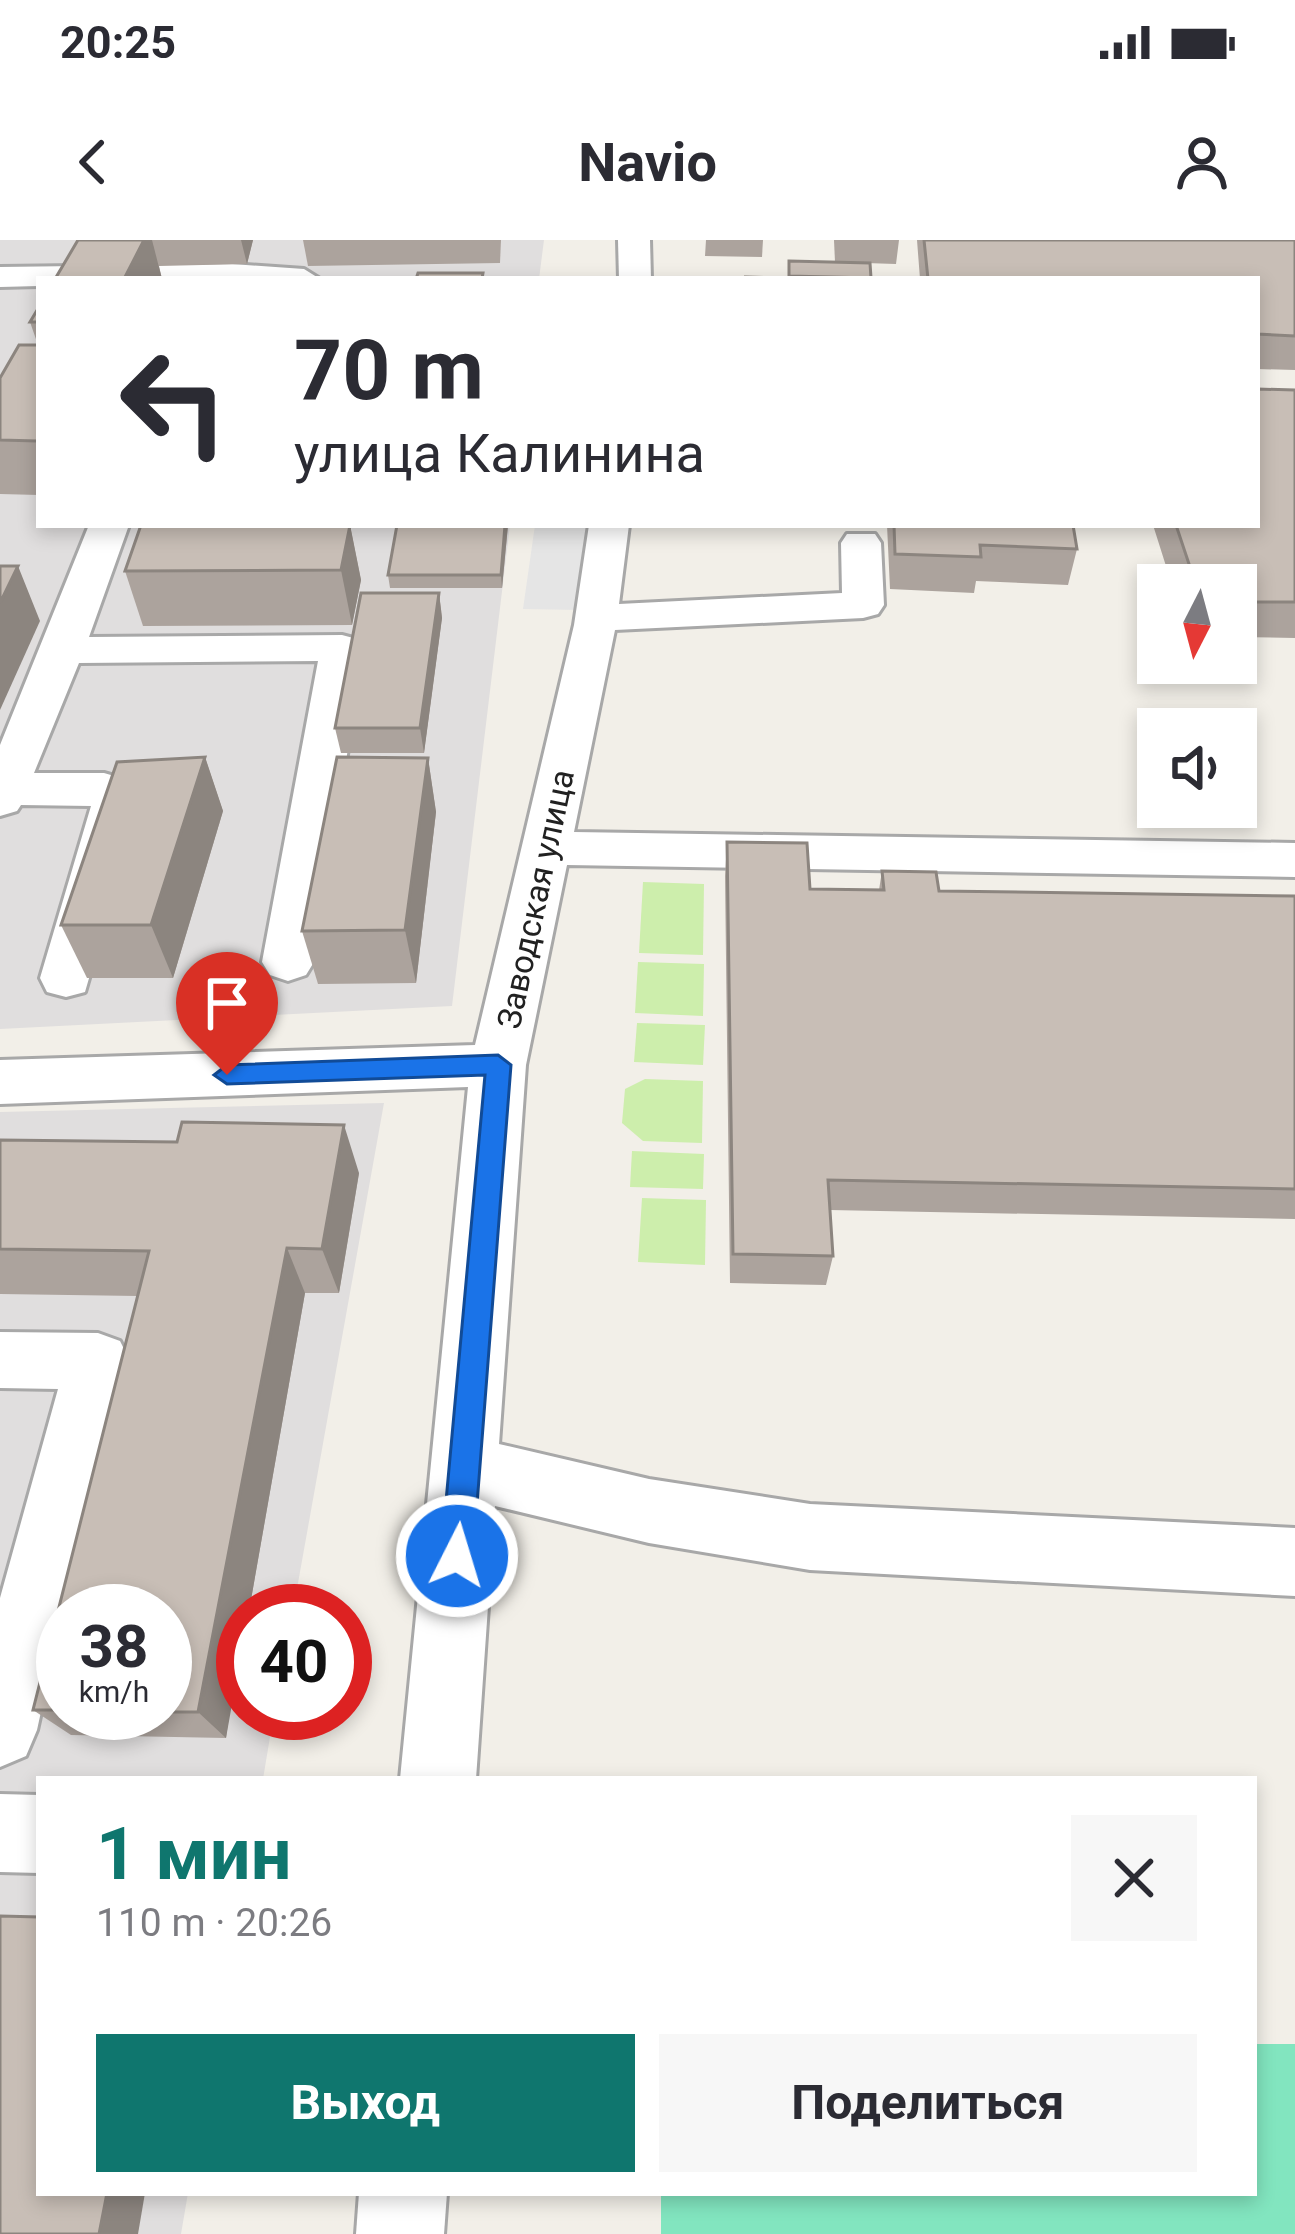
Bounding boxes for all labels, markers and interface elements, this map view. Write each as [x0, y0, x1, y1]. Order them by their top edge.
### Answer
text: 20:25 [60, 16, 176, 69]
icon: back [60, 129, 126, 195]
icon: person [1169, 129, 1235, 195]
text: Navio [578, 131, 717, 194]
text: 70 m [294, 321, 484, 420]
icon: left [96, 324, 252, 480]
text: улица Калинина [294, 422, 705, 485]
north arrow [1137, 564, 1257, 684]
map controls [1137, 564, 1257, 828]
button: sound [1137, 708, 1257, 828]
street label: Заводская улица [489, 766, 582, 1032]
pin [176, 952, 278, 1075]
icon: arrive [194, 970, 260, 1036]
position arrow [394, 1493, 520, 1619]
speed limit sign: 40 [216, 1584, 372, 1740]
text: 38 [80, 1611, 148, 1682]
text: km/h [79, 1674, 149, 1709]
text: 1 мин [96, 1812, 291, 1897]
button: close [1071, 1815, 1197, 1941]
text: 110 m · 20:26 [96, 1900, 332, 1946]
button: Выход [96, 2034, 635, 2172]
button: Поделиться [659, 2034, 1197, 2172]

